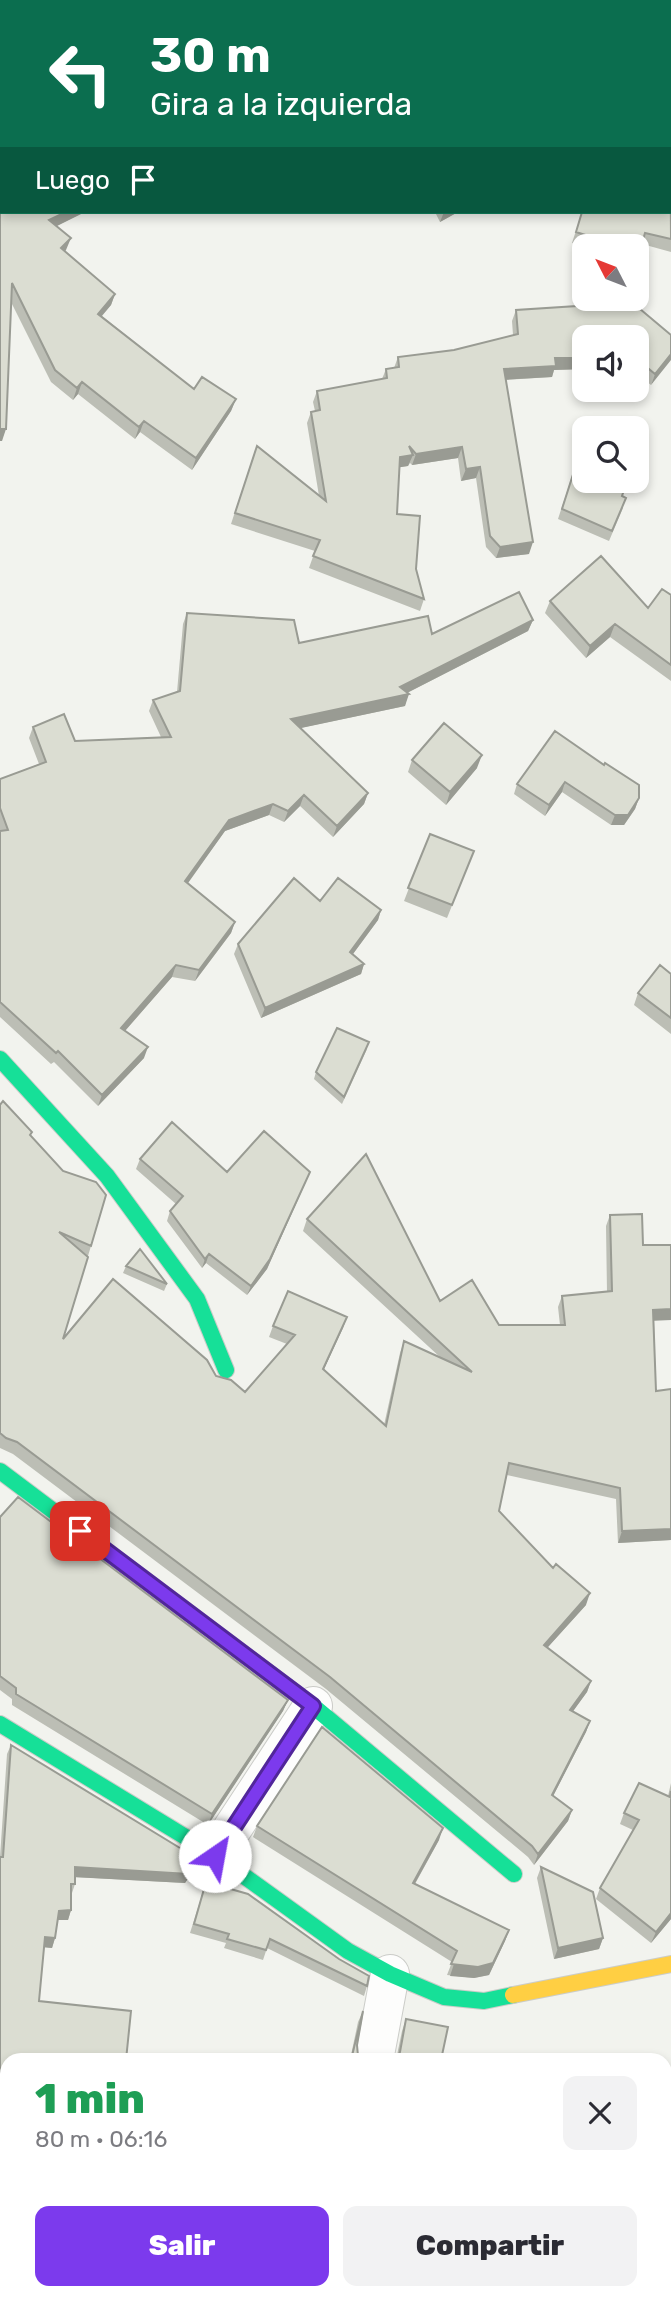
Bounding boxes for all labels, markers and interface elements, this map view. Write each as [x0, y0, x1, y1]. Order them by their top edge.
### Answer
text: 30 m [150, 26, 271, 84]
icon: left [35, 28, 126, 119]
text: Gira a la izquierda [150, 85, 412, 123]
icon: arrive [124, 161, 162, 199]
text: Luego [35, 165, 110, 196]
north arrow [572, 234, 649, 312]
map controls [572, 234, 649, 493]
button: sound [572, 325, 649, 402]
button: search [572, 416, 649, 493]
pin [50, 1501, 110, 1561]
icon: arrive [61, 1512, 99, 1550]
position arrow [178, 1819, 252, 1893]
text: 1 min [35, 2074, 145, 2124]
button: close [563, 2076, 637, 2150]
text: 80 m · 06:16 [35, 2125, 167, 2153]
button: Salir [35, 2206, 329, 2286]
button: Compartir [343, 2206, 637, 2286]

